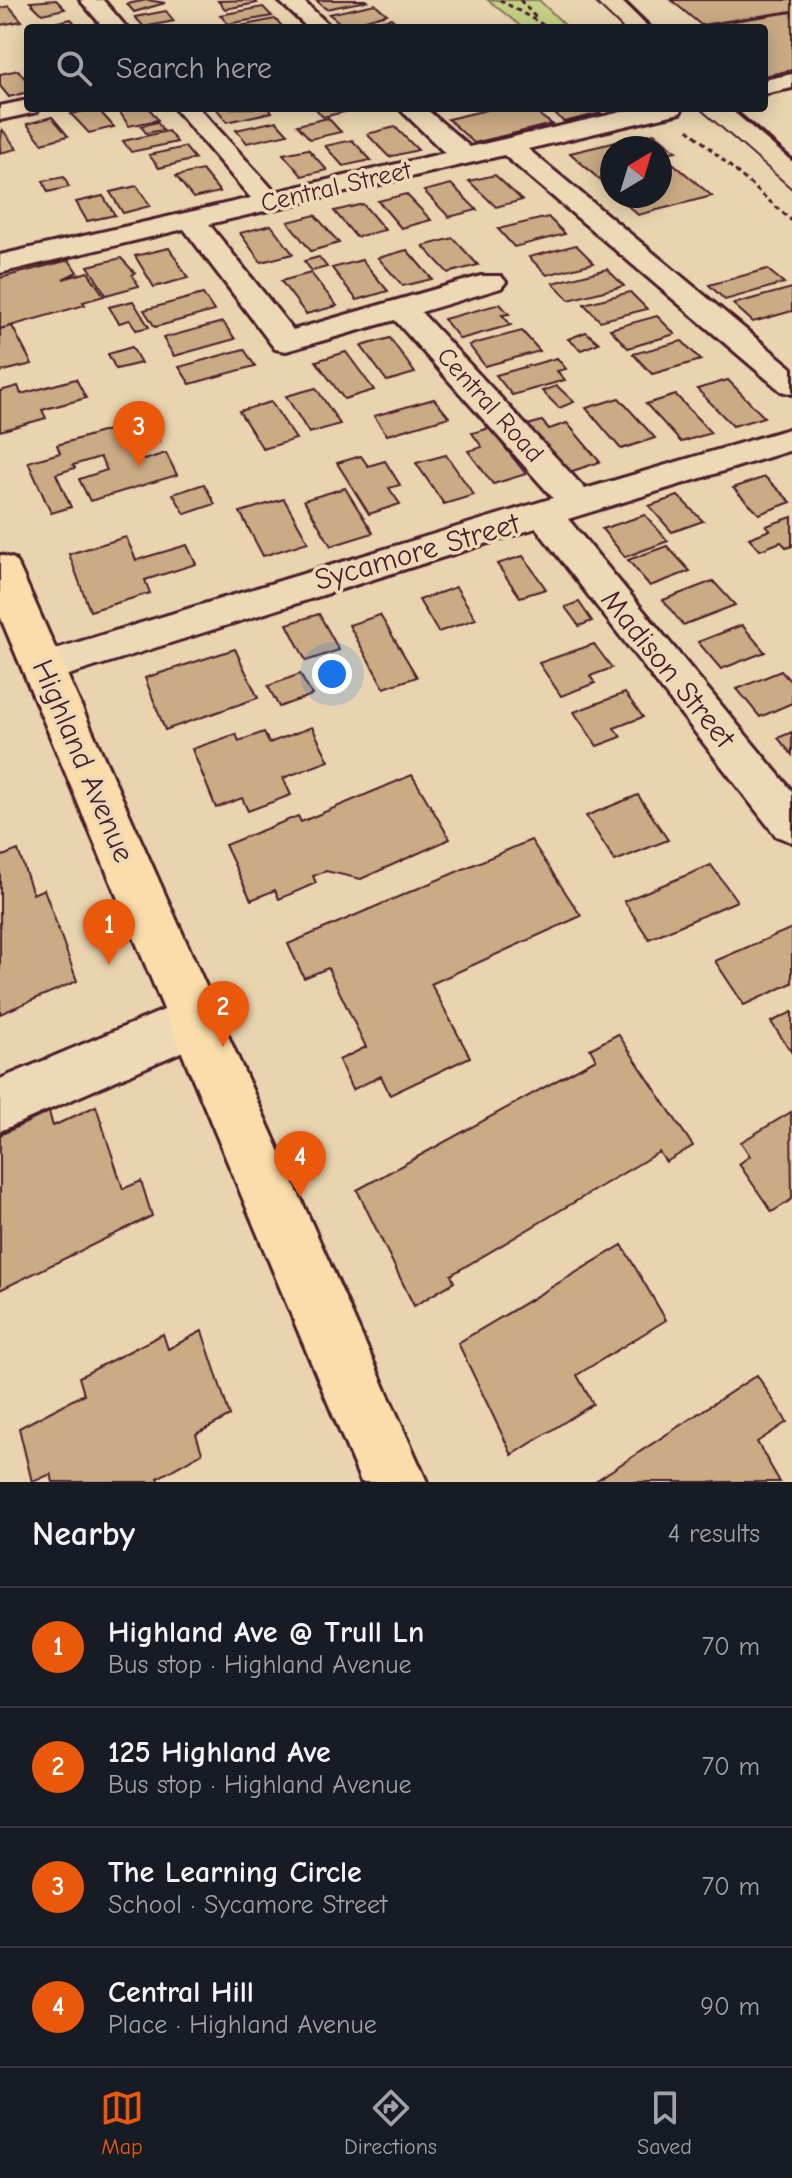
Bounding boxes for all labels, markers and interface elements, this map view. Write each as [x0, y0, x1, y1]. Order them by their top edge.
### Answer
search box [24, 24, 768, 112]
icon: search [52, 46, 96, 90]
text: Search here [116, 51, 272, 86]
north arrow [600, 136, 672, 208]
street label: Central Street [258, 155, 416, 219]
street label: Central Road [430, 341, 550, 469]
pin: 3 [113, 401, 165, 467]
street label: Sycamore Street [310, 506, 525, 598]
street label: Madison Street [594, 583, 743, 756]
your location [312, 654, 352, 694]
street label: Highland Avenue [25, 655, 141, 867]
pin: 1 [83, 899, 135, 965]
pin: 2 [197, 981, 249, 1047]
pin: 4 [274, 1131, 326, 1197]
text: Nearby [32, 1514, 135, 1554]
text: 4 results [668, 1519, 760, 1549]
text: Highland Ave @ Trull Ln [108, 1615, 424, 1650]
text: 1 [53, 1632, 63, 1662]
text: 70 m [702, 1632, 760, 1662]
text: Bus stop · Highland Avenue [108, 1650, 411, 1680]
text: 125 Highland Ave [108, 1735, 331, 1770]
text: 2 [52, 1752, 64, 1782]
text: 70 m [702, 1752, 760, 1782]
text: Bus stop · Highland Avenue [108, 1770, 411, 1800]
text: The Learning Circle [108, 1855, 362, 1890]
text: 3 [52, 1872, 64, 1902]
text: 70 m [702, 1872, 760, 1902]
text: School · Sycamore Street [108, 1890, 387, 1920]
text: Central Hill [108, 1975, 254, 2010]
text: 4 [52, 1992, 64, 2022]
text: 90 m [700, 1992, 760, 2022]
text: Place · Highland Avenue [108, 2010, 377, 2040]
tab: Map [100, 2086, 144, 2160]
tab: Directions [344, 2086, 437, 2160]
tab: Saved [637, 2086, 692, 2160]

